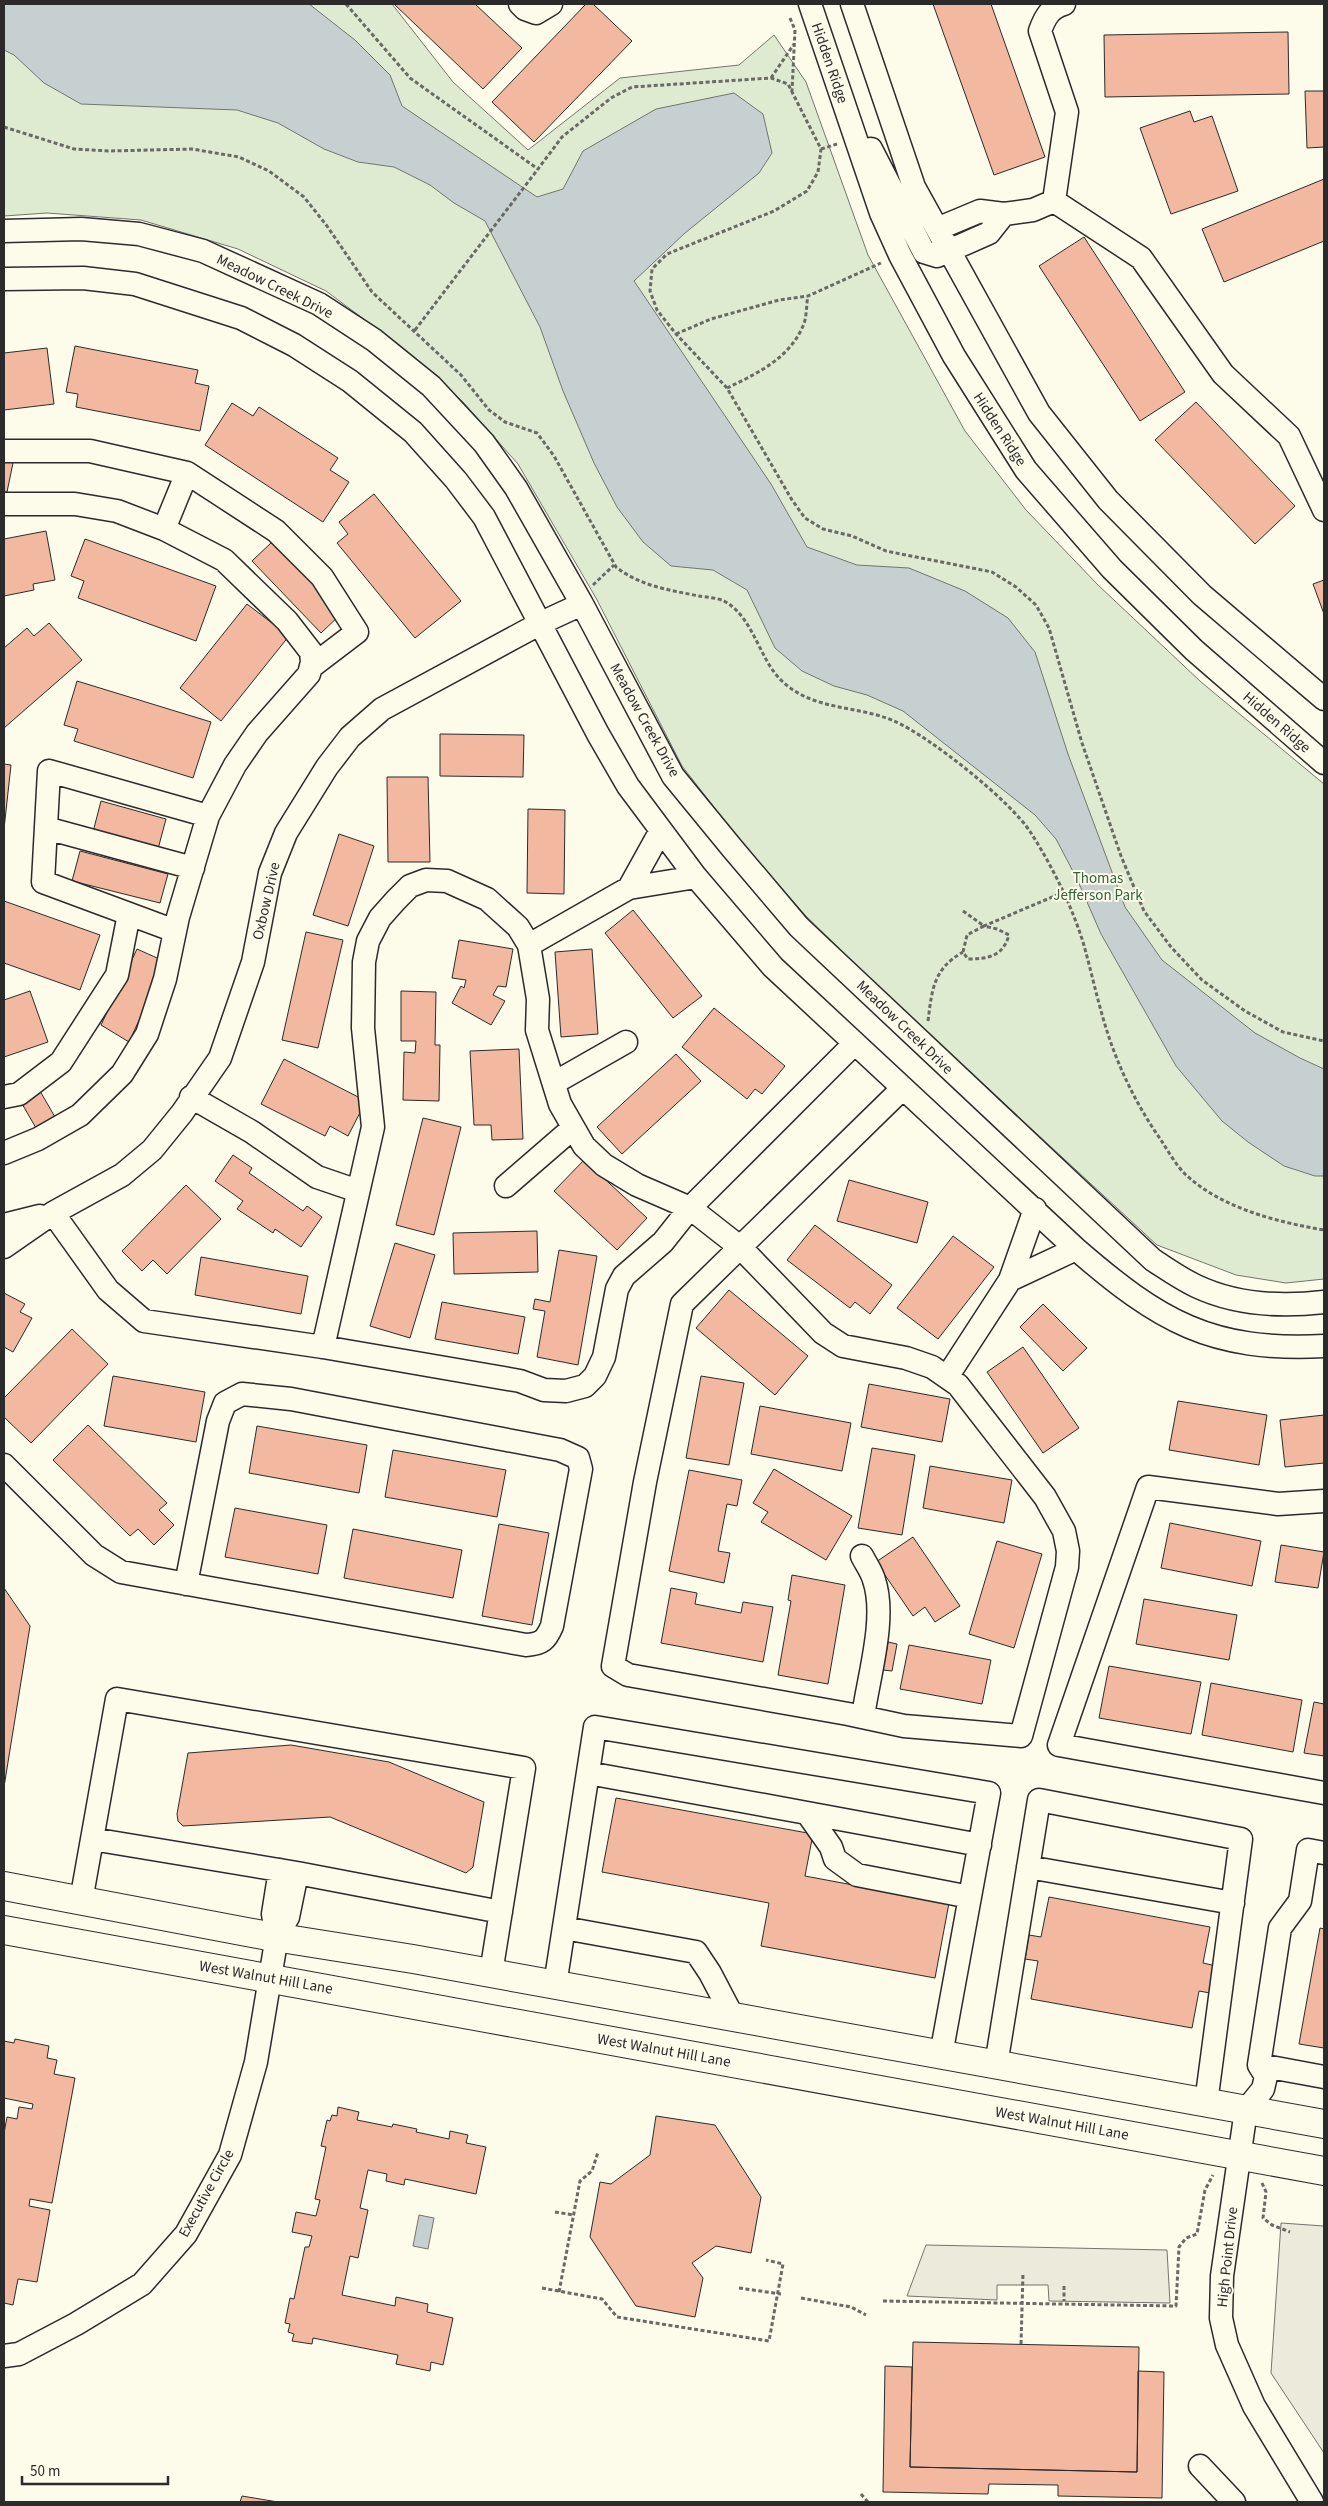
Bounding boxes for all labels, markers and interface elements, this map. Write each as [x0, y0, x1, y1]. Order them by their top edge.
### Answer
street label: Hidden Ridge [806, 20, 853, 106]
street label: Meadow Creek Drive [213, 249, 337, 324]
street label: Hidden Ridge [968, 388, 1031, 470]
street label: Meadow Creek Drive [605, 659, 685, 781]
street label: Hidden Ridge [1238, 687, 1315, 758]
street label: Oxbow Drive [247, 860, 286, 942]
park label: Thomas Jefferson Park [1053, 868, 1143, 906]
street label: Meadow Creek Drive [852, 976, 958, 1079]
street label: West Walnut Hill Lane [197, 1955, 334, 2000]
street label: West Walnut Hill Lane [595, 2028, 732, 2073]
street label: West Walnut Hill Lane [993, 2101, 1130, 2146]
street label: Executive Circle [174, 2145, 239, 2241]
street label: High Point Drive [1212, 2206, 1243, 2308]
scale bar [22, 2454, 169, 2486]
text: 50 m [30, 2461, 60, 2482]

